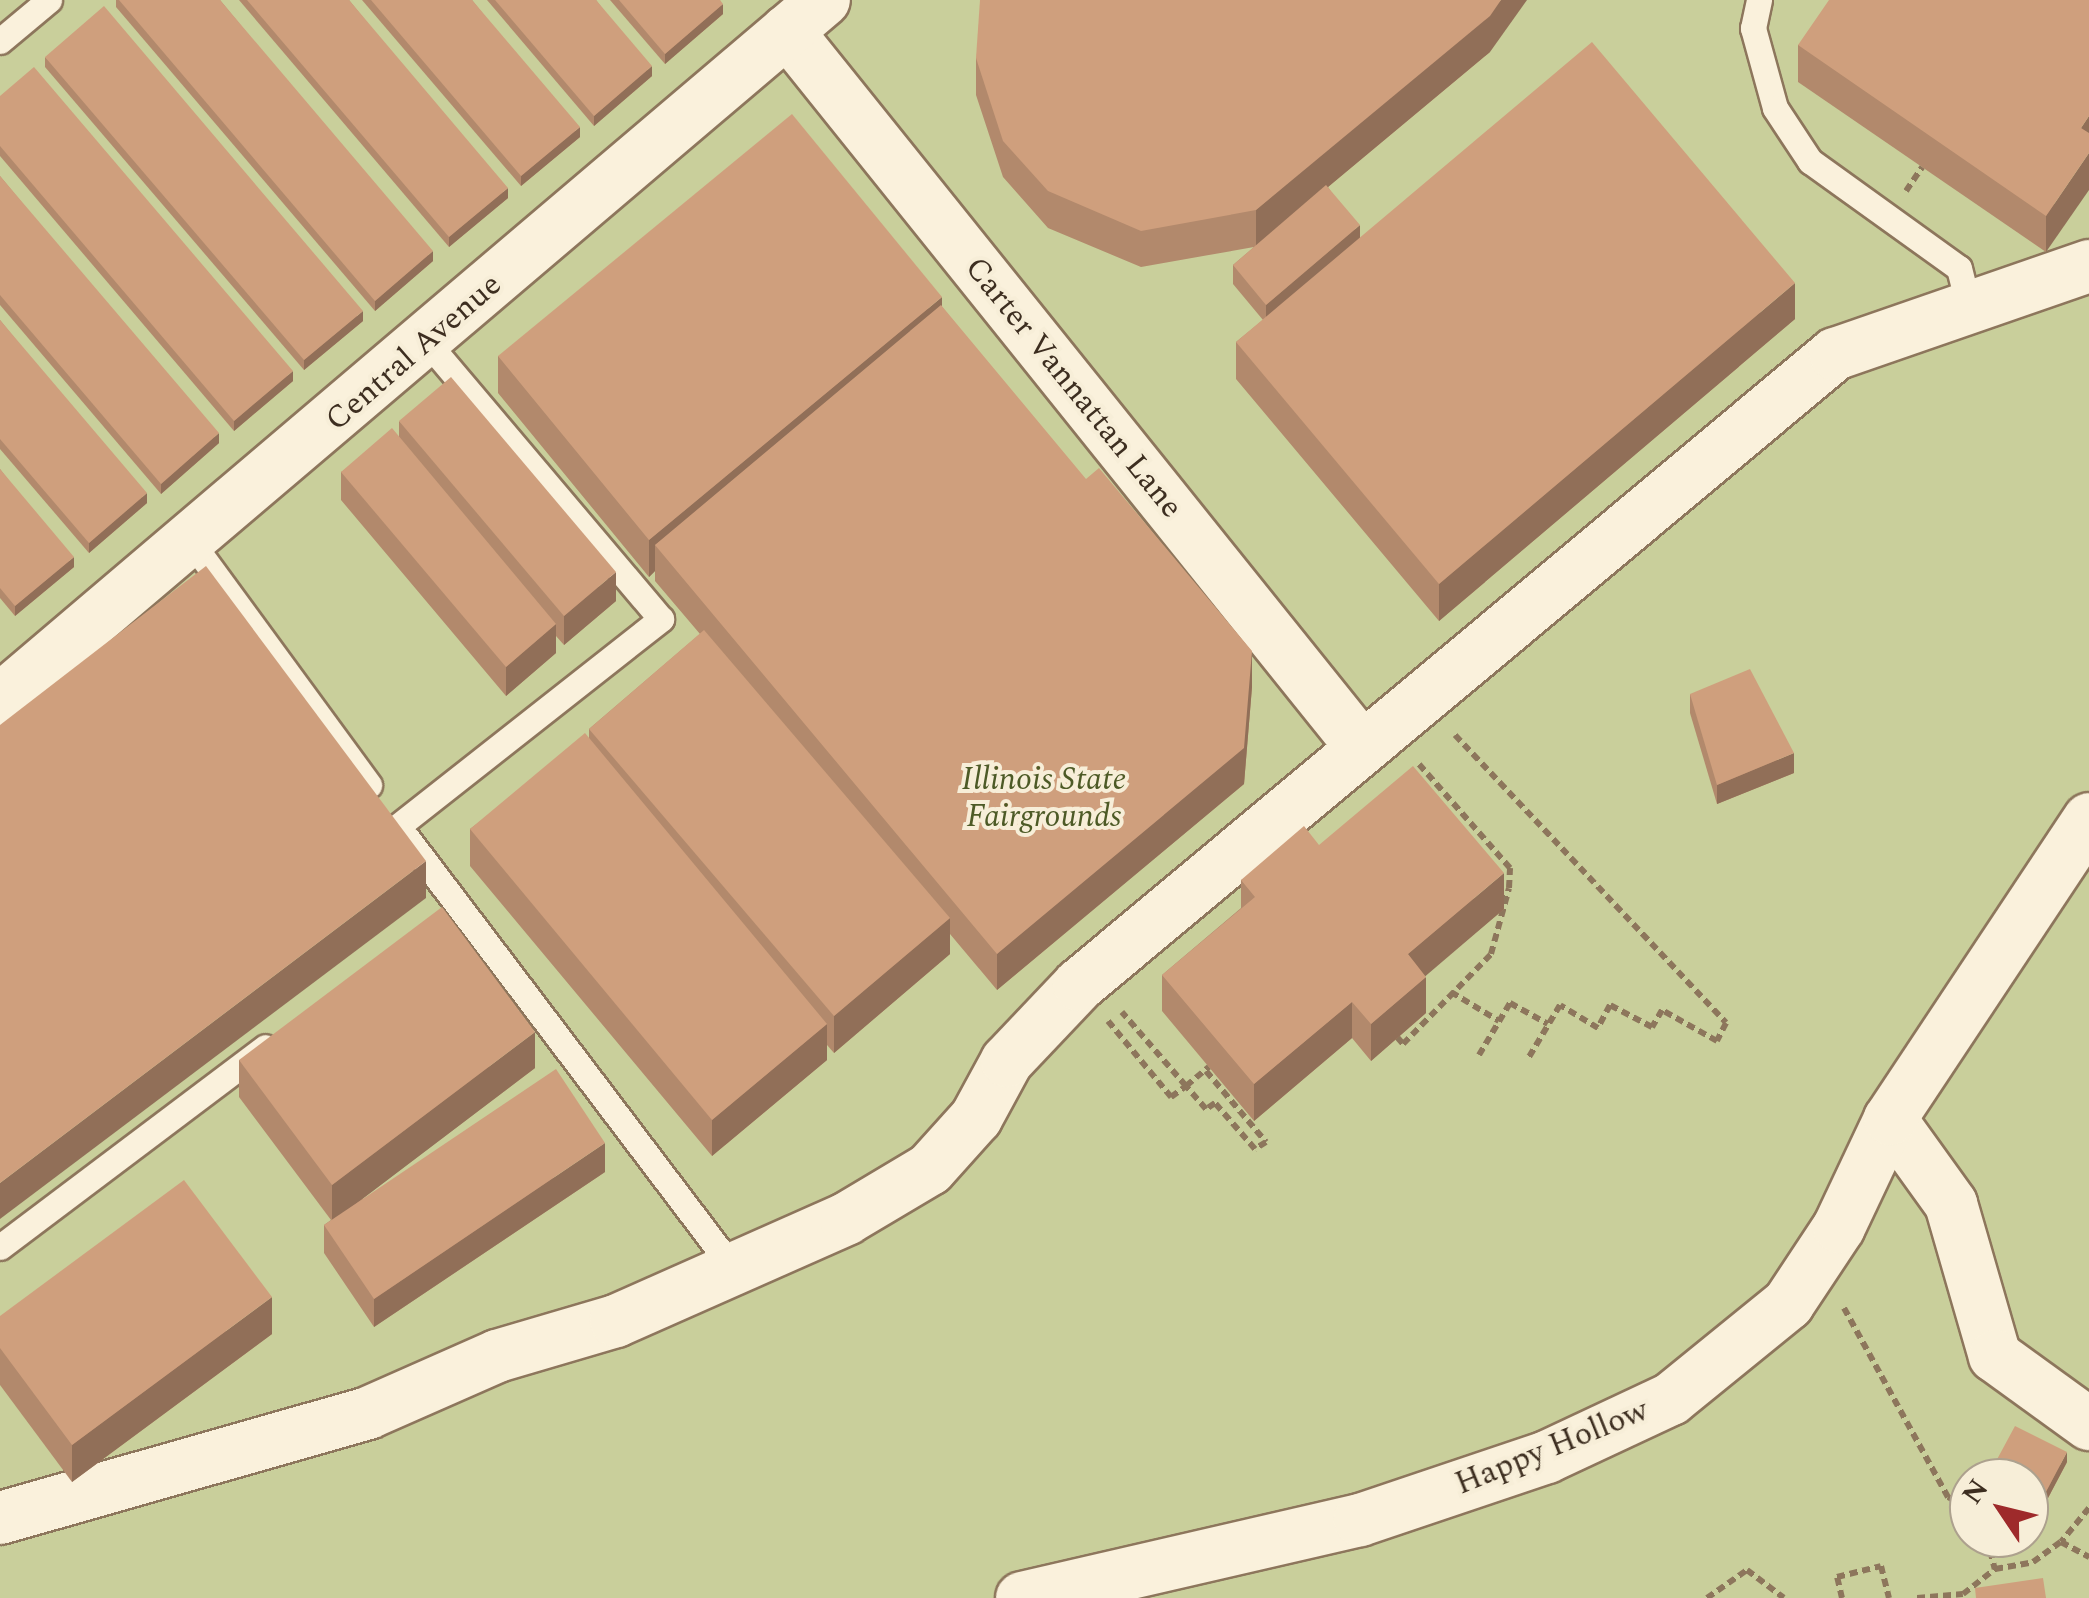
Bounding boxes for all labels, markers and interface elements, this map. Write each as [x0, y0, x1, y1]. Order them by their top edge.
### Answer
street label: Carter Vannattan Lane [956, 250, 1190, 526]
street label: Central Avenue [318, 266, 510, 440]
park label: Illinois State Fairgrounds [962, 762, 1126, 837]
street label: Happy Hollow [1450, 1392, 1654, 1504]
north arrow [1949, 1458, 2049, 1558]
text: N [1951, 1470, 2000, 1513]

